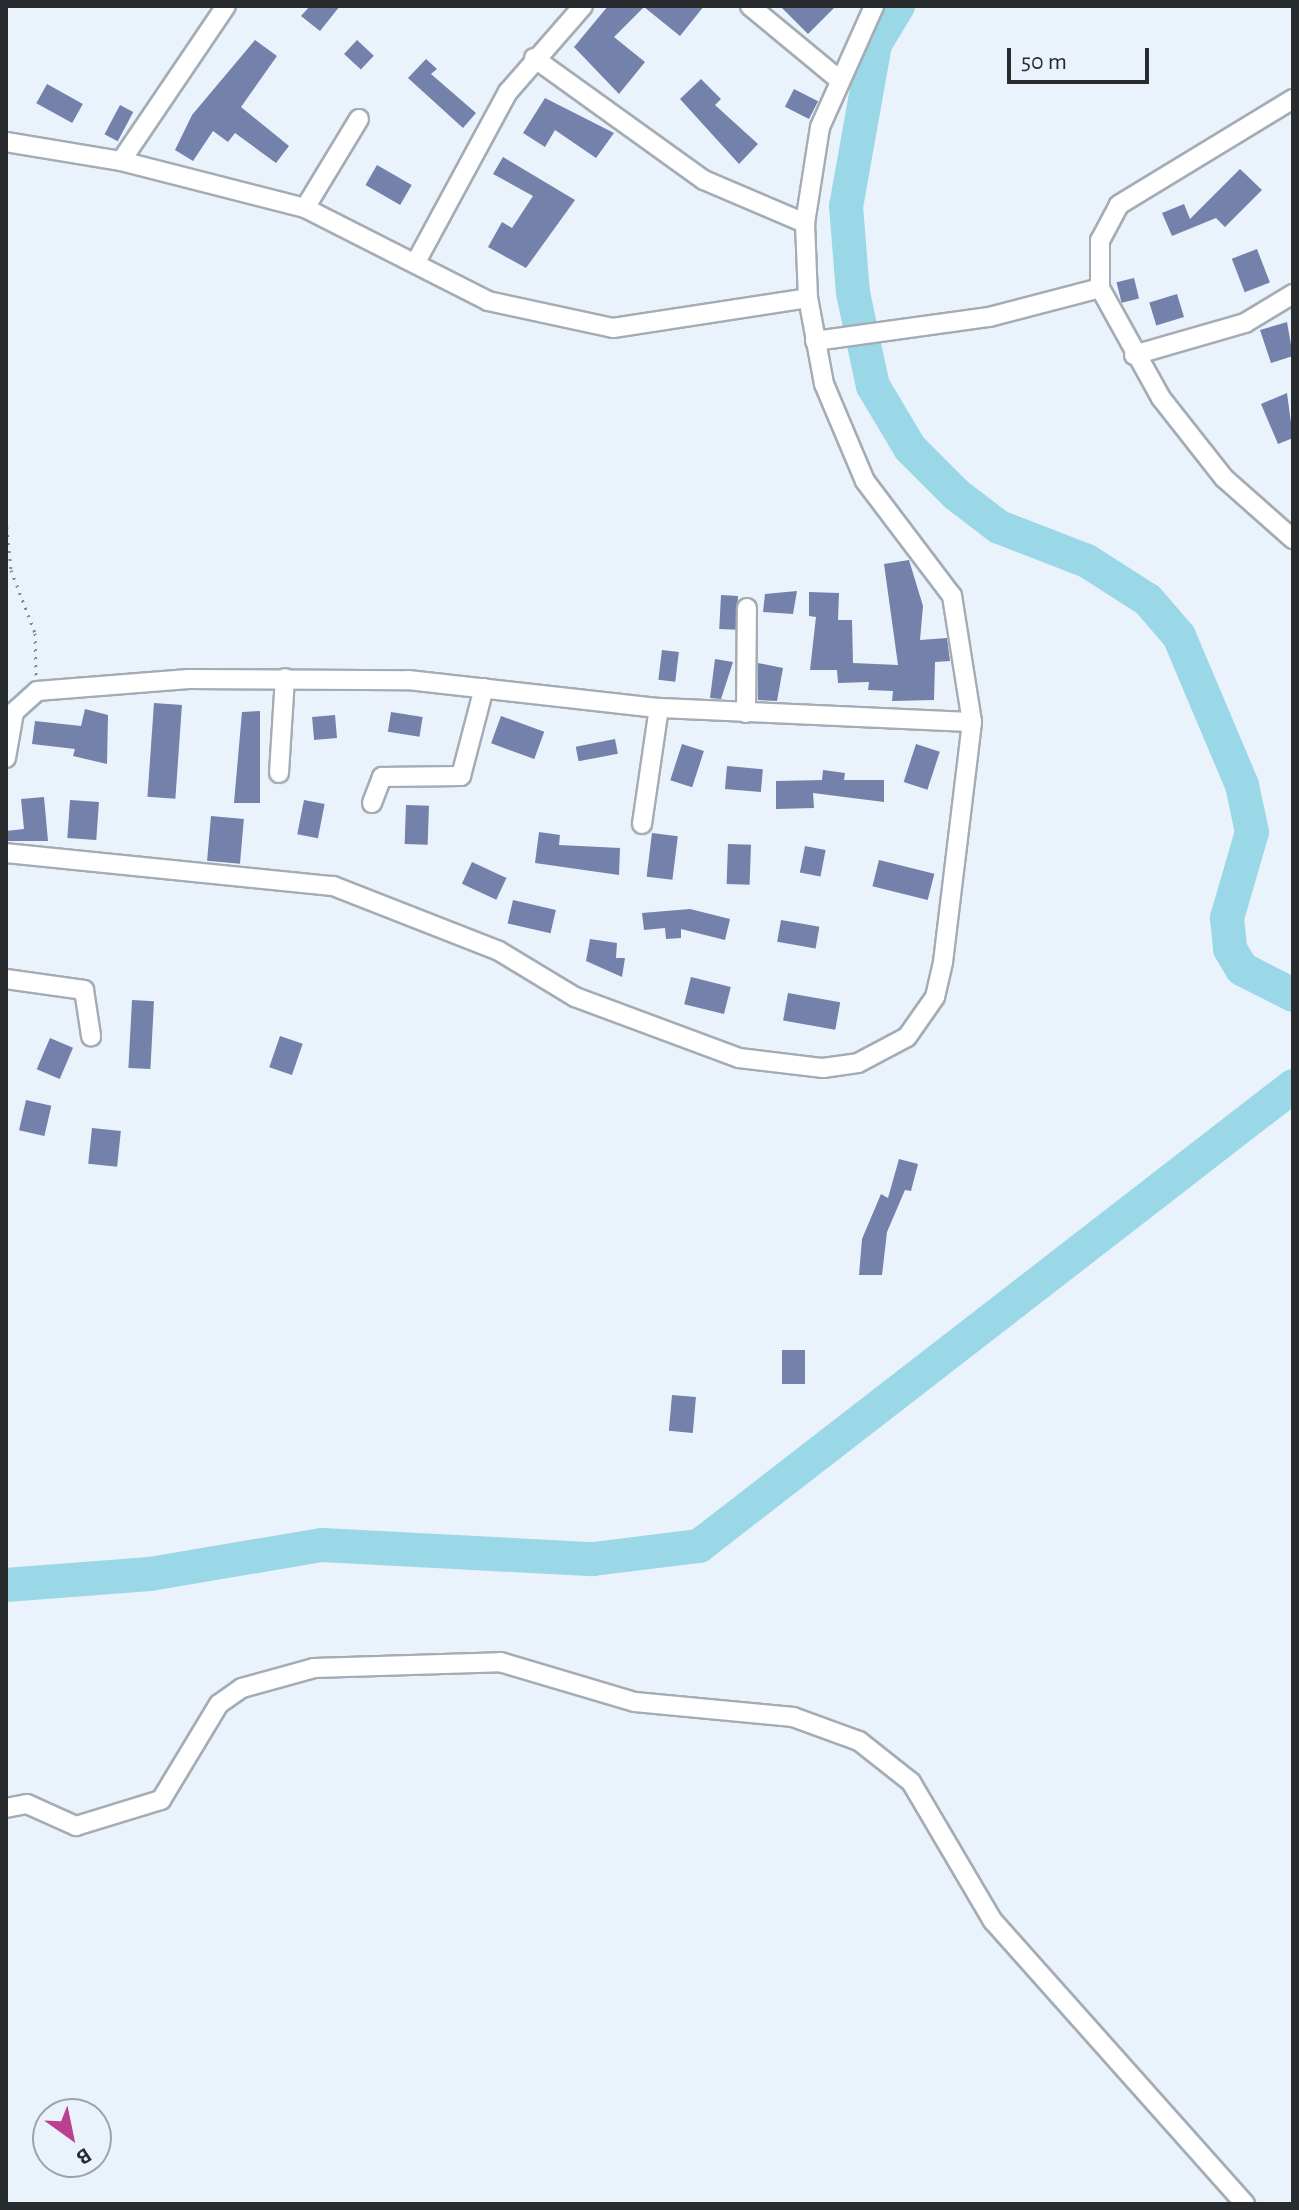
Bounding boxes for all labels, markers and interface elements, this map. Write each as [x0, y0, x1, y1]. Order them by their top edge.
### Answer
scale bar [1011, 32, 1153, 82]
text: 50 m [1021, 50, 1067, 74]
north arrow [32, 2098, 112, 2178]
text: B [73, 2144, 95, 2169]

